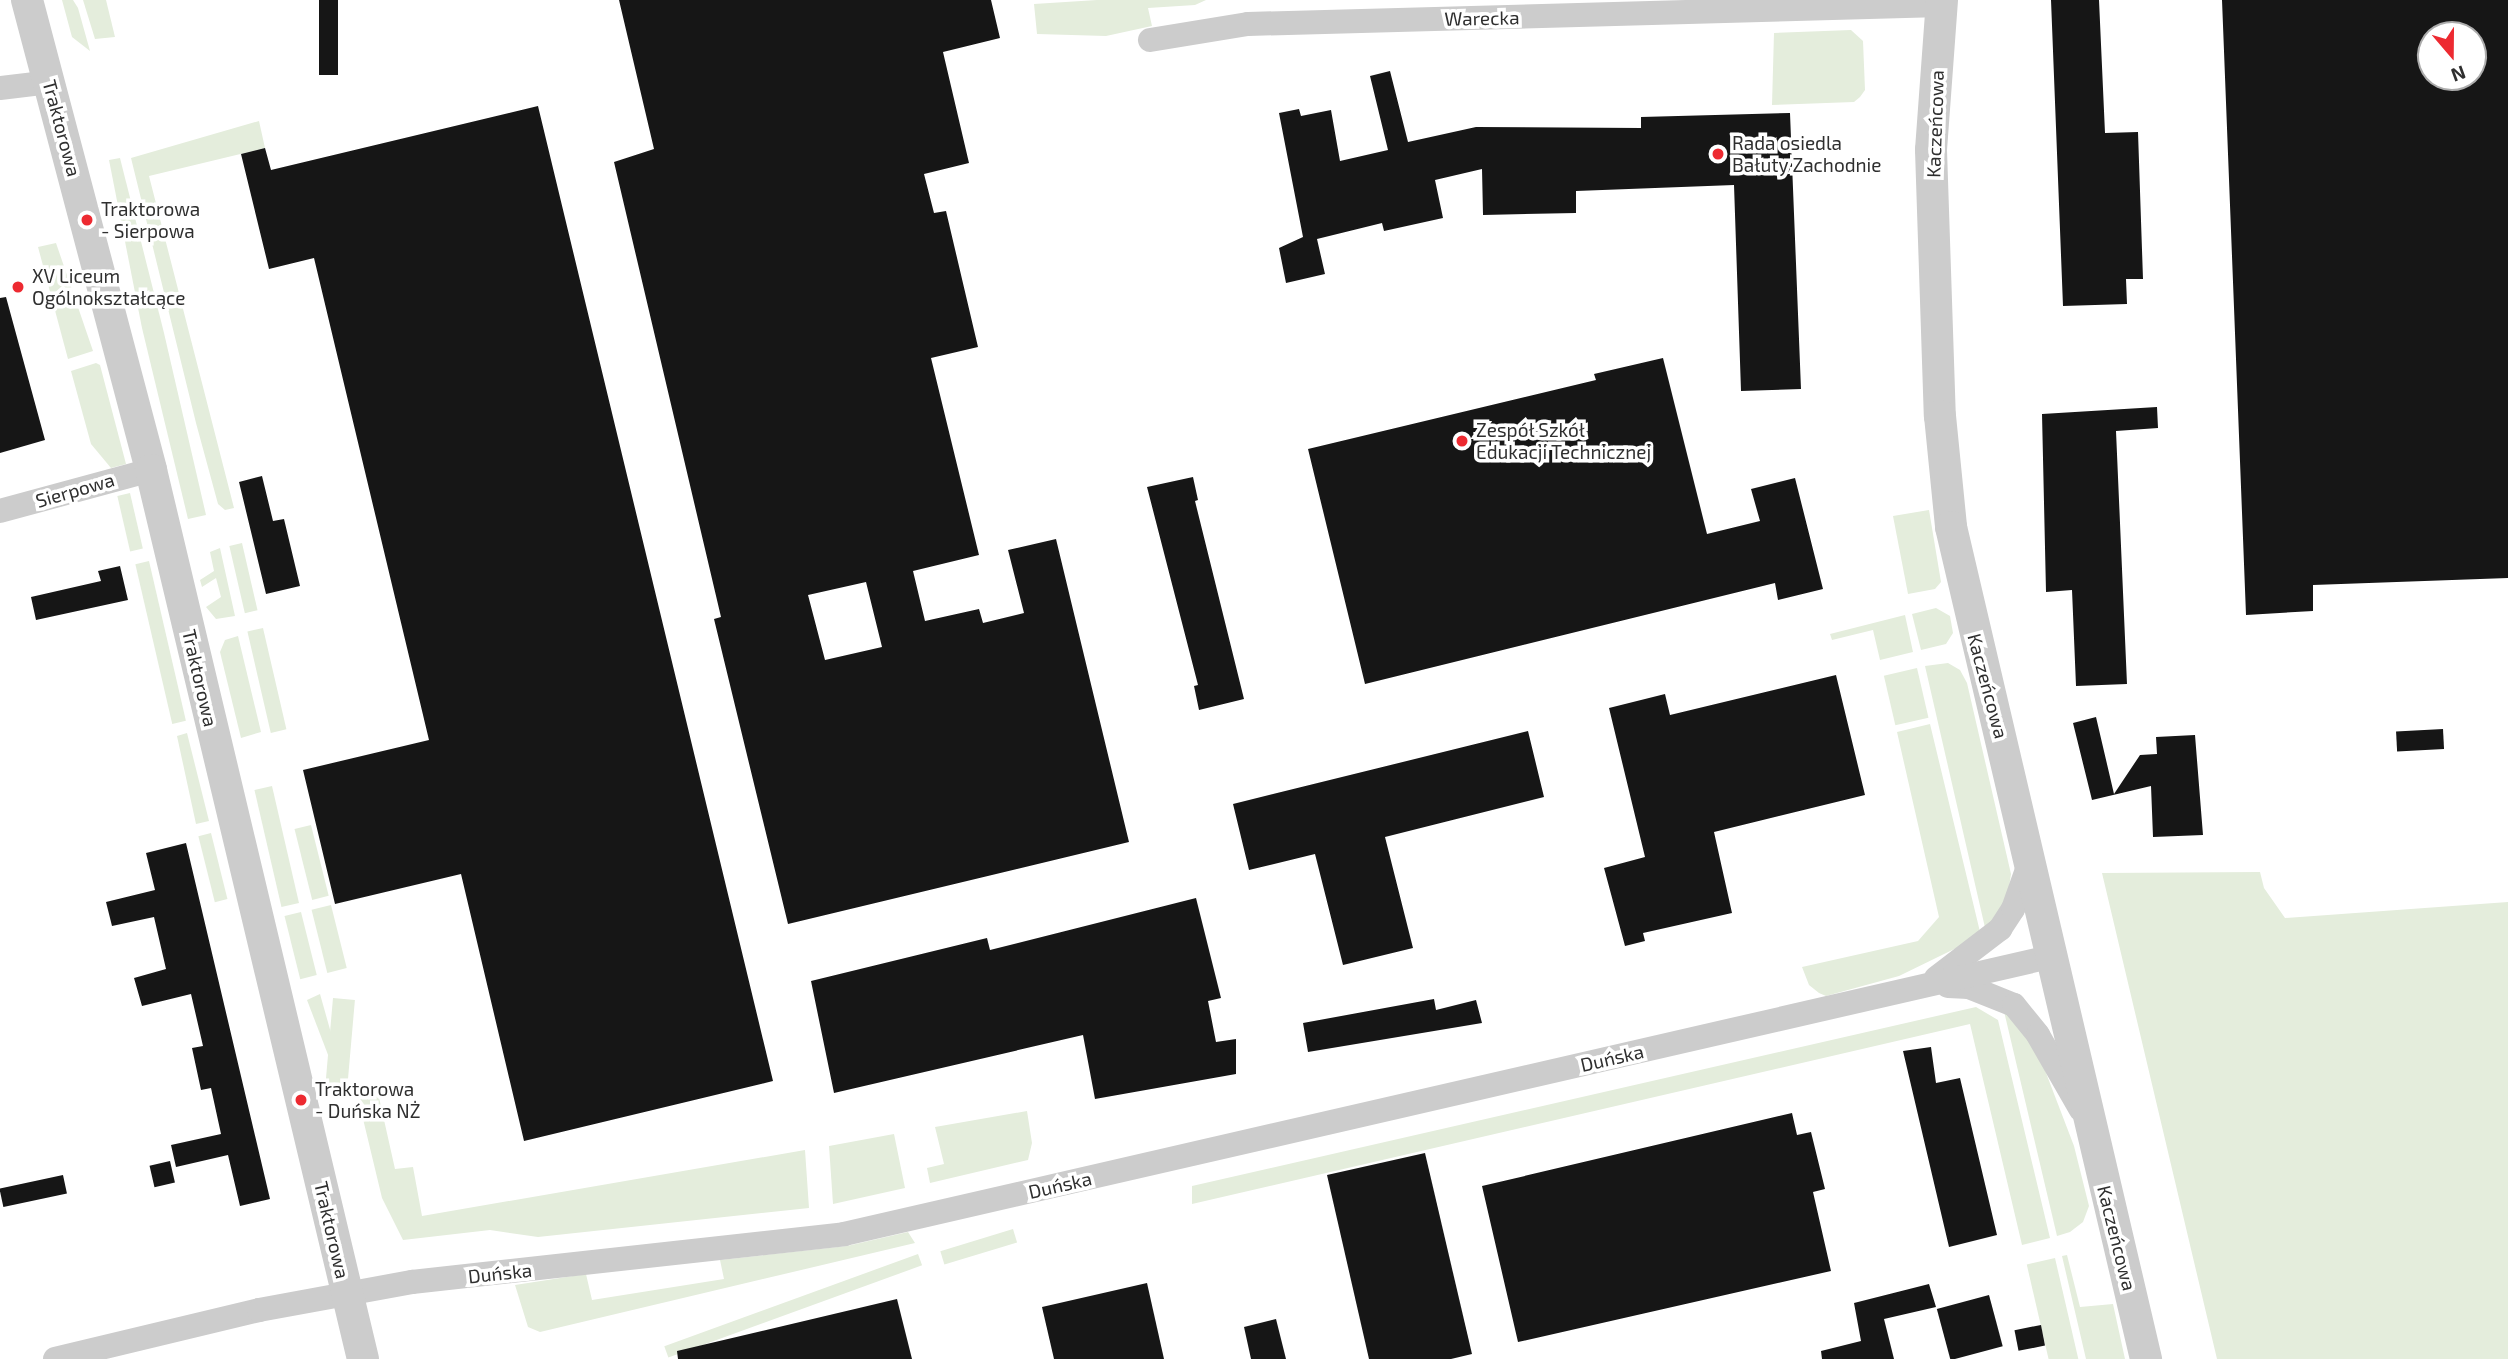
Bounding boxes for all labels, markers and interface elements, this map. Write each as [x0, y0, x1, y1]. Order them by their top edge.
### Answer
street label: Warecka [1444, 6, 1520, 30]
north arrow [2417, 21, 2487, 91]
text: N [2448, 61, 2469, 87]
street label: Kaczeńcowa [1922, 70, 1948, 178]
street label: Traktorowa [38, 77, 86, 179]
place label: Rada osiedla Bałuty Zachodnie [1732, 132, 1882, 176]
marker: Rada osiedla Bałuty Zachodnie [1710, 146, 1726, 162]
place label: Traktorowa - Sierpowa [101, 198, 200, 242]
marker: Traktorowa - Sierpowa [79, 212, 95, 228]
place label: XV Liceum Ogólnokształcące [32, 265, 185, 309]
marker: XV Liceum Ogólnokształcące [10, 279, 26, 295]
place label: Zespół Szkół Edukacji Technicznej [1476, 419, 1652, 463]
marker: Zespół Szkół Edukacji Technicznej [1454, 433, 1470, 449]
street label: Sierpowa [33, 468, 117, 512]
street label: Traktorowa [178, 627, 222, 729]
street label: Kaczeńcowa [1963, 631, 2013, 741]
street label: Duńska [1578, 1040, 1646, 1076]
place label: Traktorowa - Duńska NŻ [315, 1078, 420, 1122]
marker: Traktorowa - Duńska NŻ [293, 1092, 309, 1108]
street label: Duńska [1026, 1167, 1094, 1203]
street label: Traktorowa [310, 1179, 354, 1281]
street label: Kaczeńcowa [2093, 1183, 2141, 1293]
street label: Duńska [467, 1258, 533, 1288]

